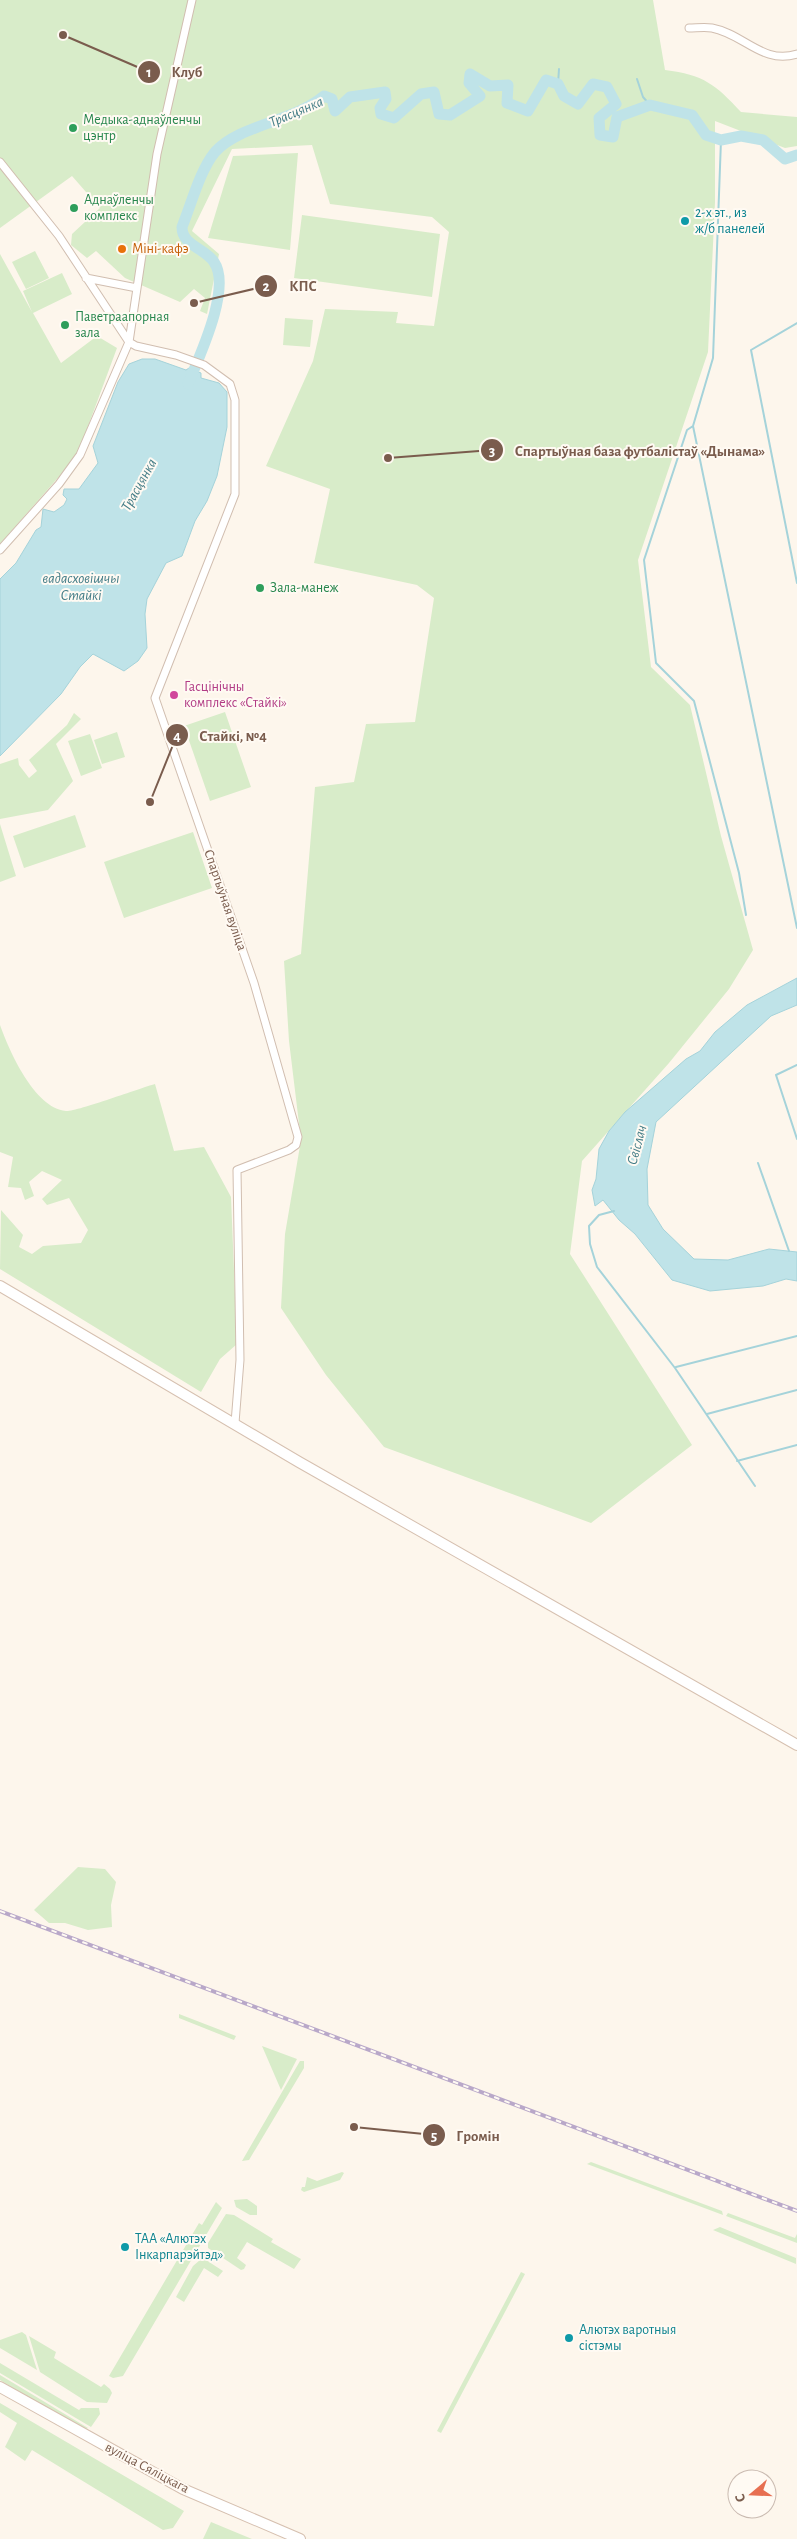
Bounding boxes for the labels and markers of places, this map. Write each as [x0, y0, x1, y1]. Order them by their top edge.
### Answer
callout: Клуб [136, 57, 212, 87]
place label: Медыка-аднаўленчы цэнтр [83, 113, 201, 143]
marker: Медыка-аднаўленчы цэнтр [67, 122, 79, 134]
place label: Аднаўленчы комплекс [84, 193, 154, 223]
marker: Аднаўленчы комплекс [68, 202, 80, 214]
place label: 2-х эт., из ж/б панелей [695, 206, 765, 236]
marker: 2-х эт., из ж/б панелей [679, 215, 691, 227]
place label: Міні-кафэ [132, 242, 189, 256]
marker: Міні-кафэ [116, 243, 128, 255]
callout: КПС [254, 271, 326, 301]
place label: Паветраапорная зала [75, 310, 169, 340]
marker: Паветраапорная зала [59, 319, 71, 331]
callout: Спартыўная база футбалістаў «Дынама» [480, 435, 776, 465]
place label: Зала-манеж [270, 581, 339, 595]
marker: Зала-манеж [254, 582, 266, 594]
place label: Гасцінічны комплекс «Стайкі» [184, 680, 287, 710]
marker: Гасцінічны комплекс «Стайкі» [168, 689, 180, 701]
callout: Стайкі, №4 [164, 720, 277, 750]
callout: Громін [421, 2120, 510, 2150]
place label: ТАА «Алютэх Інкарпарэйтэд» [135, 2232, 223, 2262]
marker: ТАА «Алютэх Інкарпарэйтэд» [119, 2241, 131, 2253]
place label: Алютэх варотныя сістэмы [579, 2323, 676, 2353]
marker: Алютэх варотныя сістэмы [563, 2332, 575, 2344]

